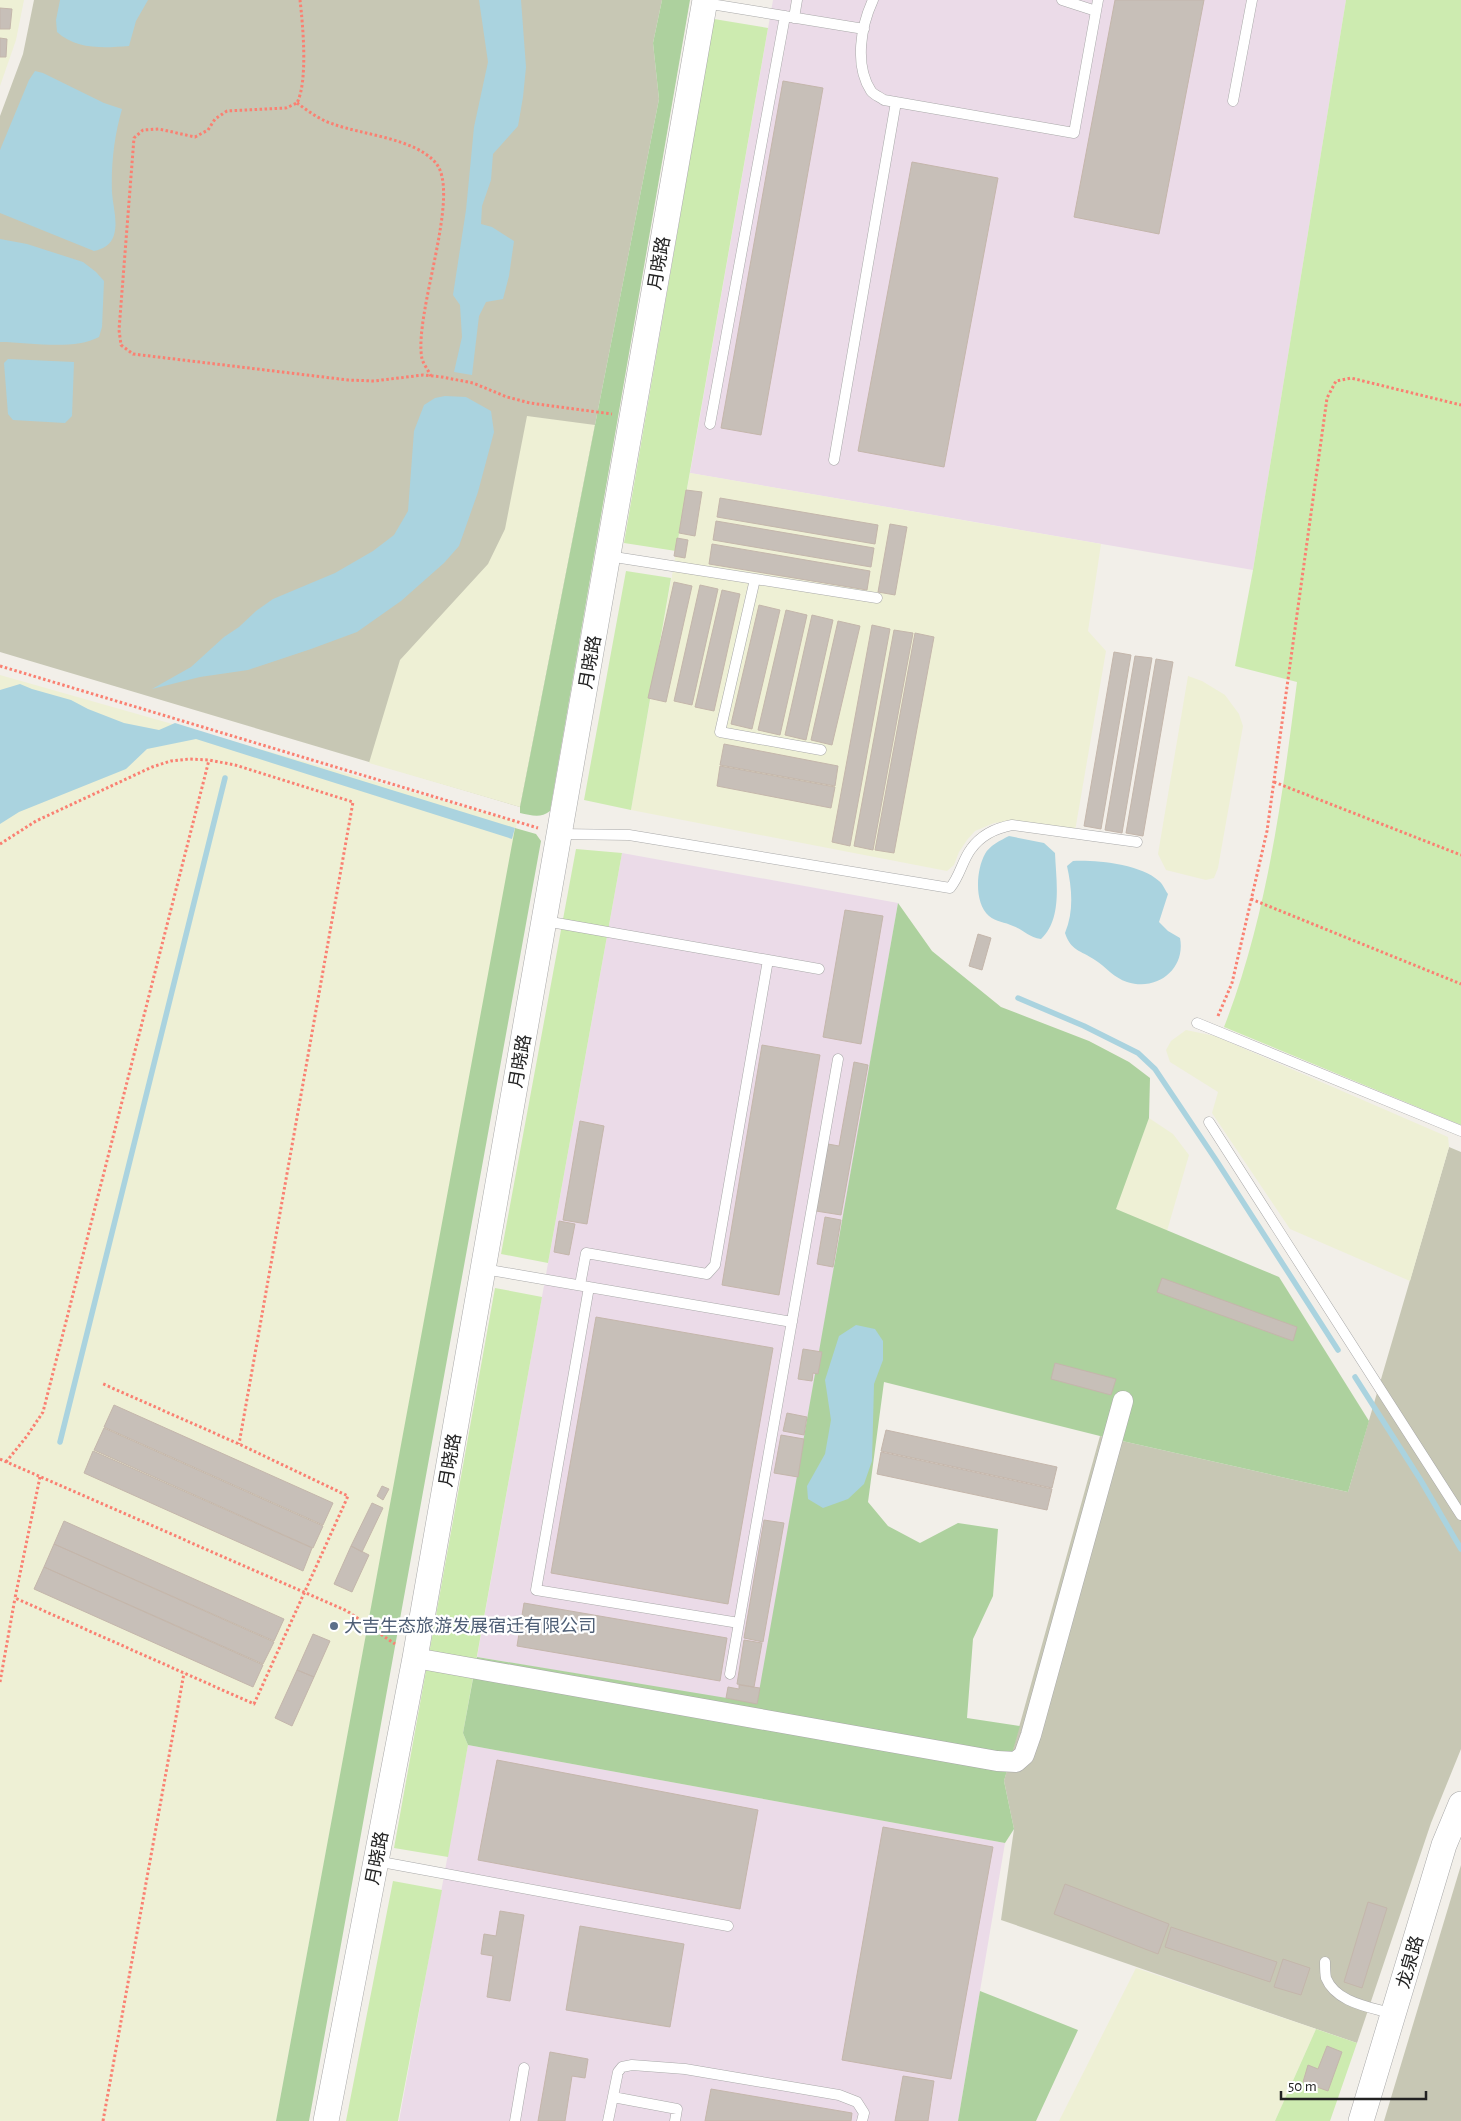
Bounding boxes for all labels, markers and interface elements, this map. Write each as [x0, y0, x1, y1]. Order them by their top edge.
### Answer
street label: 月晓路 [644, 235, 674, 291]
street label: 月晓路 [575, 634, 605, 690]
street label: 月晓路 [505, 1033, 535, 1089]
street label: 月晓路 [435, 1432, 465, 1488]
place label: 大吉生态旅游发展宿迁有限公司 [344, 1616, 596, 1636]
marker: 大吉生态旅游发展宿迁有限公司 [328, 1620, 340, 1632]
street label: 月晓路 [362, 1830, 392, 1886]
street label: 龙泉路 [1393, 1933, 1427, 1991]
scale bar [1281, 2068, 1426, 2100]
text: 50 m [1288, 2079, 1317, 2094]

